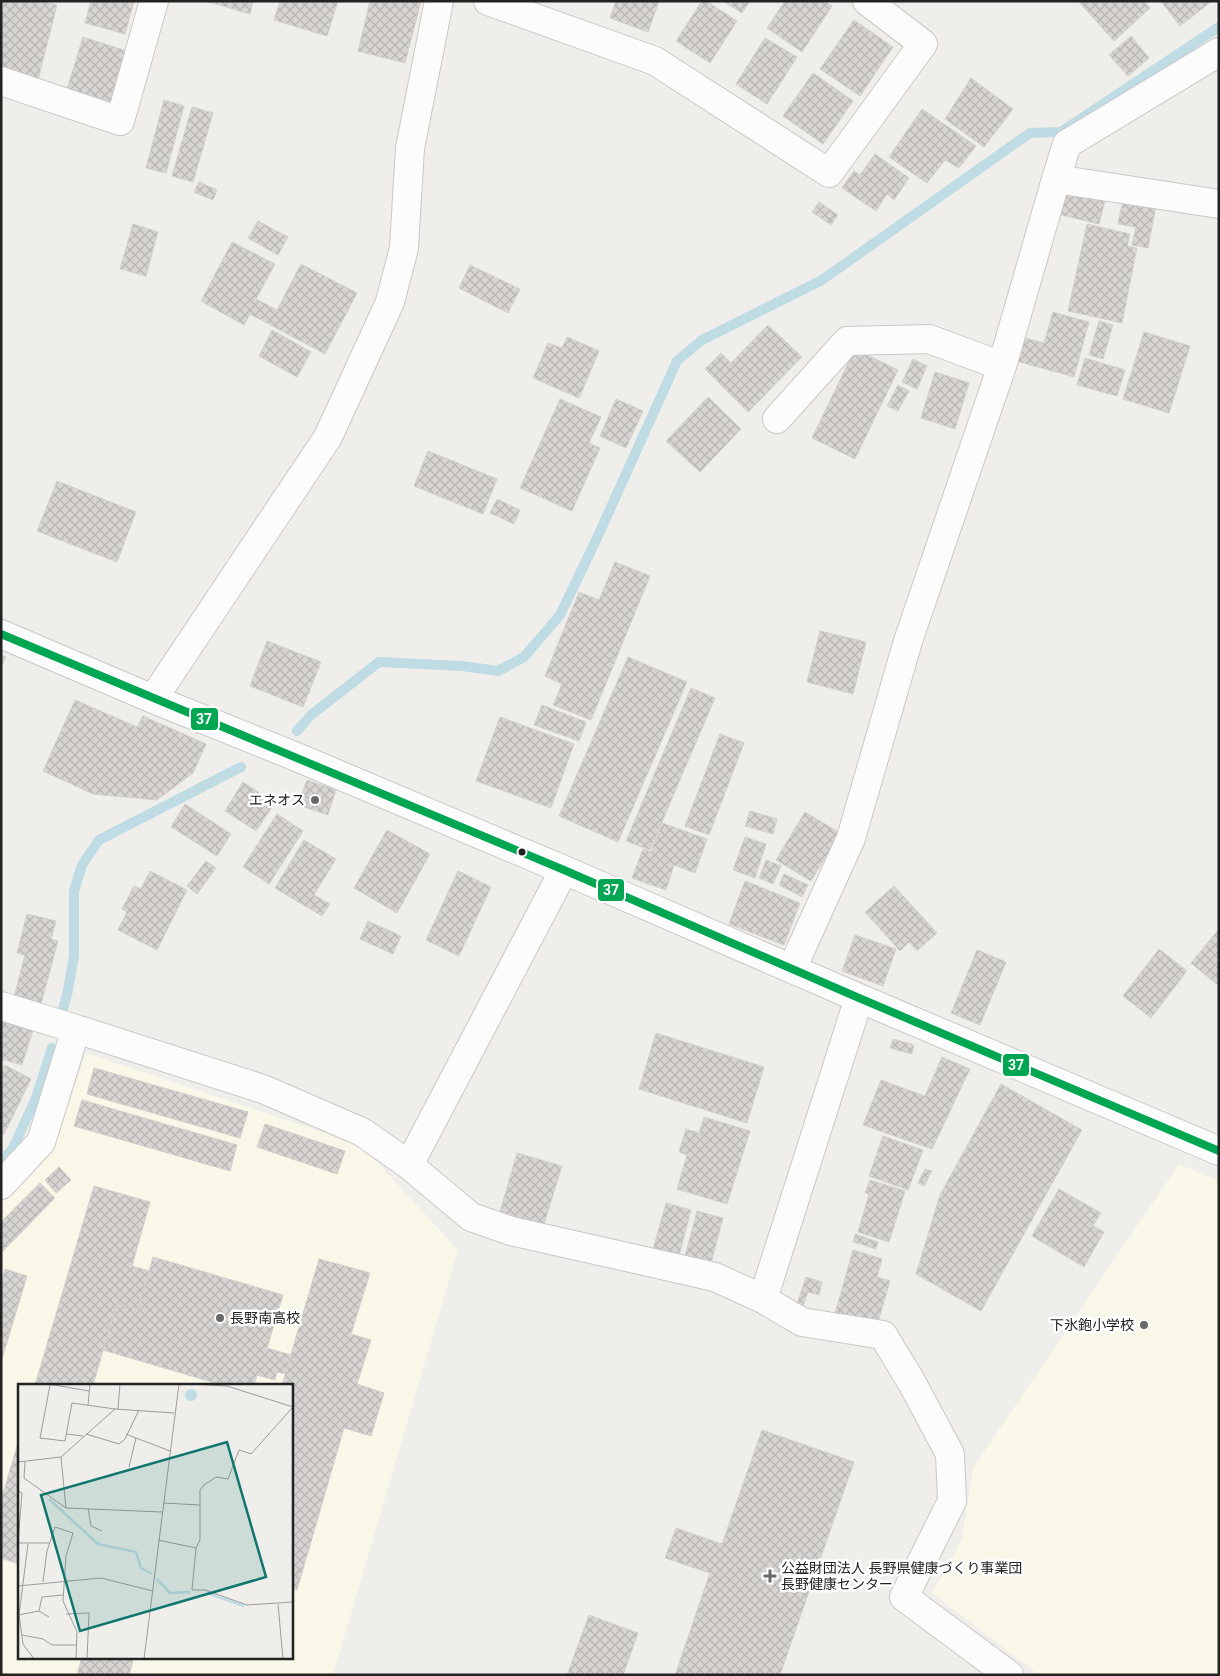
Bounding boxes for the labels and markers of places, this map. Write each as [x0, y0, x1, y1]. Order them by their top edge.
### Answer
place label: エネオス [249, 792, 305, 808]
marker: エネオス [309, 794, 321, 806]
unlabelled marker [517, 847, 527, 857]
place label: 長野南高校 [230, 1310, 300, 1326]
marker: 長野南高校 [214, 1312, 226, 1324]
place label: 下氷鉋小学校 [1050, 1317, 1134, 1333]
marker: 下氷鉋小学校 [1138, 1319, 1150, 1331]
place label: 公益財団法人 長野県健康づくり事業団 長野健康センター [781, 1560, 1022, 1592]
marker: 公益財団法人 長野県健康づくり事業団 長野健康センター [763, 1569, 777, 1583]

